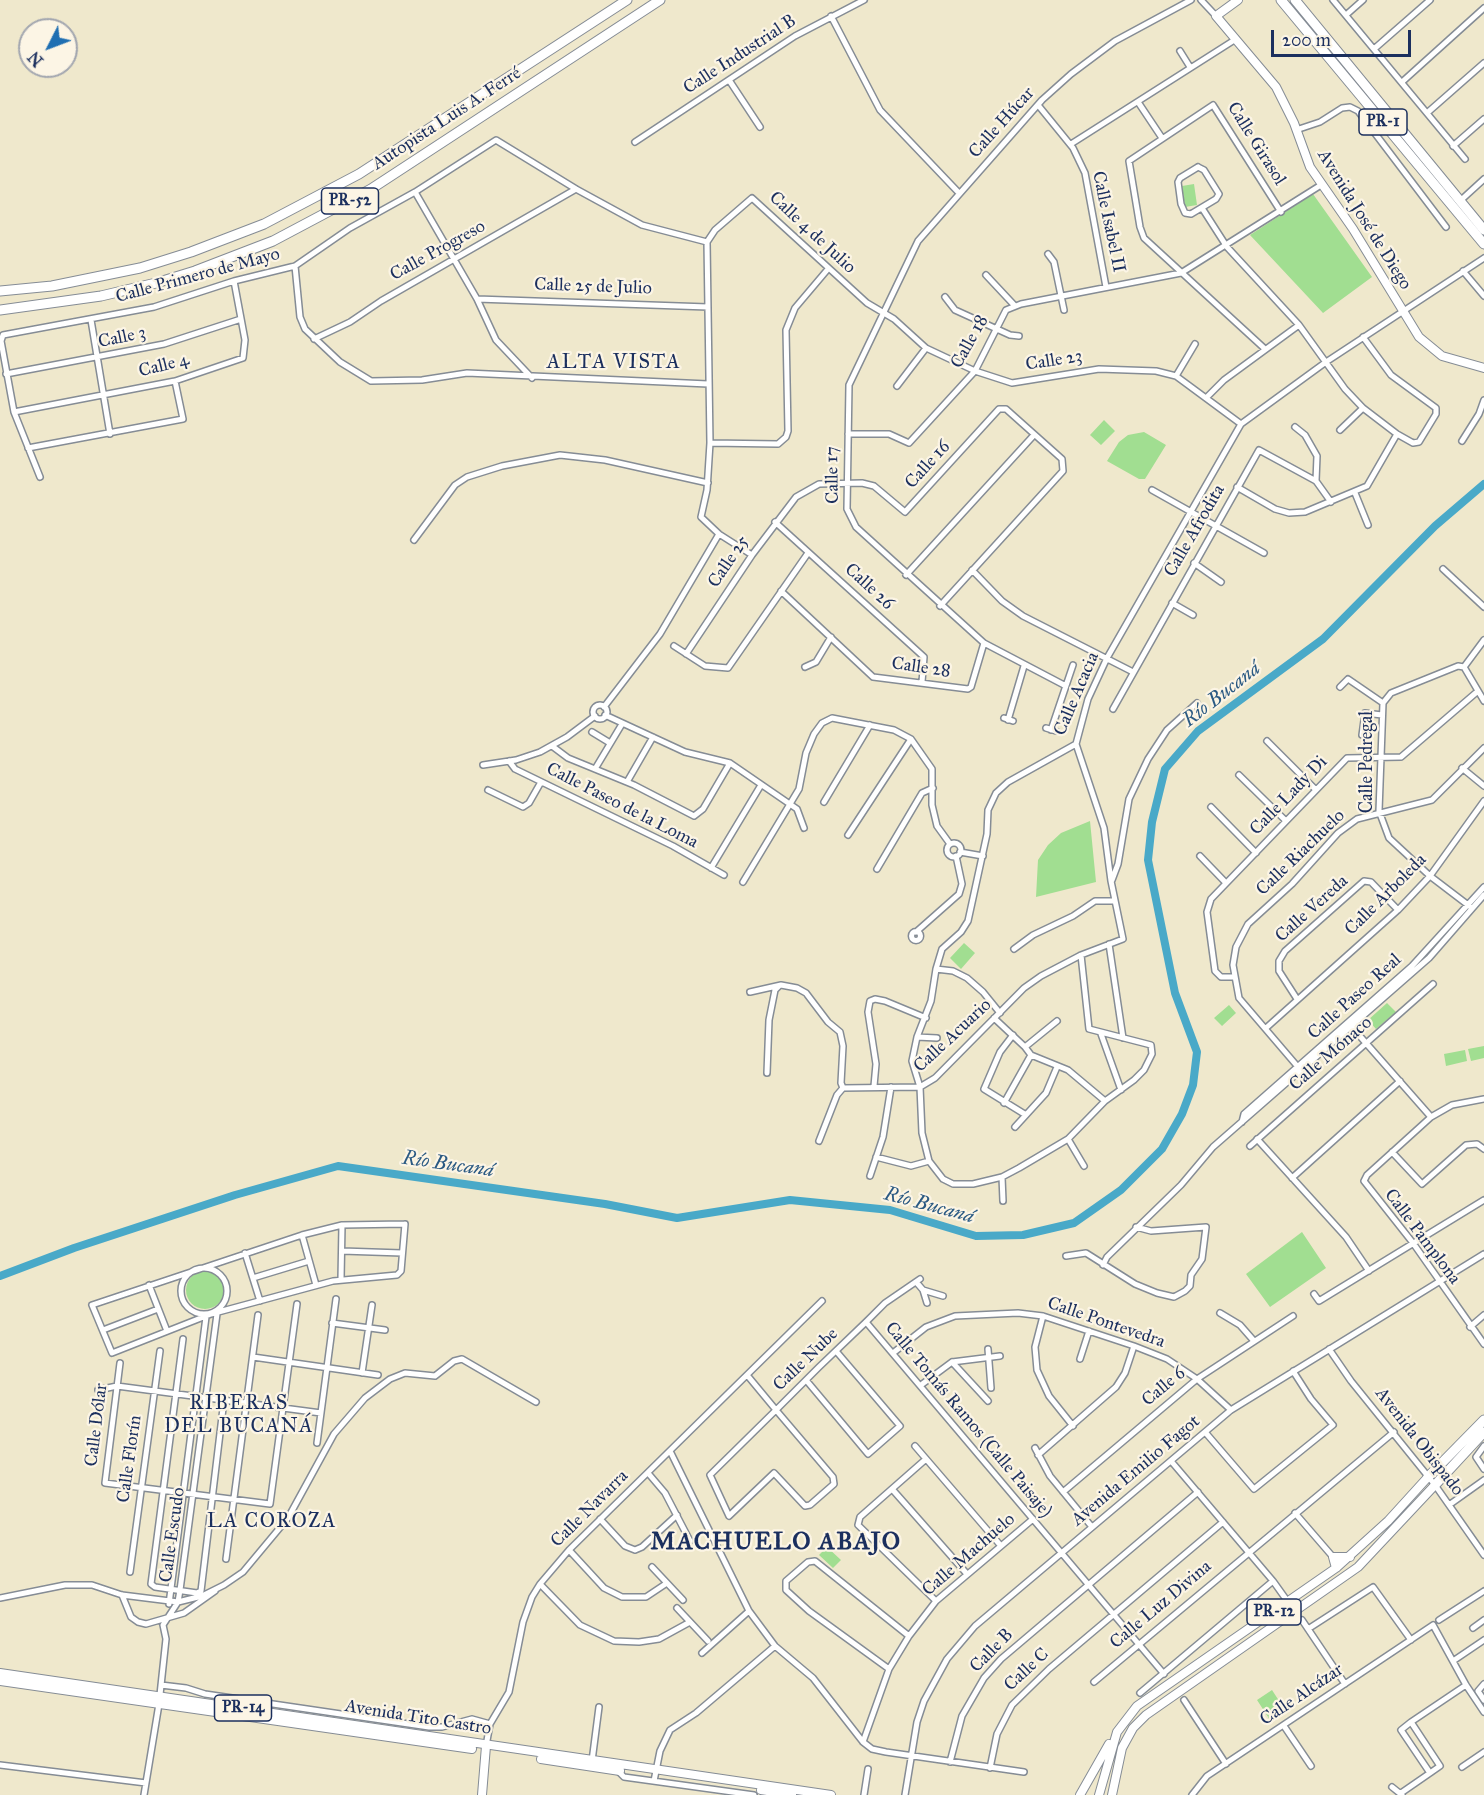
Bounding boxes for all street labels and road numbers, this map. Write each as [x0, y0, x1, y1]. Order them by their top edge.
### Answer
street label: Calle Industrial B [680, 11, 800, 99]
street label: Autopista Luis A. Ferré [368, 63, 526, 175]
street label: Calle Húcar [965, 83, 1039, 163]
street label: Calle Girasol [1222, 98, 1290, 190]
road number: PR-1 [1359, 109, 1407, 135]
street label: Avenida José de Diego [1312, 146, 1416, 294]
street label: Calle Isabel II [1087, 169, 1129, 275]
street label: Calle 4 de Julio [764, 187, 860, 279]
road number: PR-52 [322, 188, 378, 214]
street label: Calle Progreso [387, 216, 489, 286]
street label: Calle Primero de Mayo [114, 244, 282, 308]
street label: Calle 25 de Julio [534, 274, 652, 300]
street label: Calle 18 [947, 312, 993, 372]
street label: Calle 3 [96, 322, 148, 354]
street label: Calle 23 [1024, 346, 1084, 376]
street label: Calle 4 [137, 349, 191, 383]
street label: Calle 16 [901, 437, 955, 493]
street label: Calle 17 [822, 446, 844, 504]
street label: Calle Afrodita [1160, 481, 1230, 581]
street label: Calle 25 [704, 532, 754, 592]
street label: Calle 26 [840, 559, 898, 615]
street label: Calle Acacia [1050, 649, 1104, 739]
street label: Calle 28 [890, 653, 952, 683]
street label: Calle Pedregal [1357, 711, 1379, 813]
street label: Calle Lady Di [1246, 752, 1332, 840]
street label: Calle Paseo de la Loma [542, 758, 702, 854]
street label: Calle Riachuelo [1252, 805, 1350, 901]
street label: Calle Arboleda [1341, 850, 1431, 940]
street label: Calle Vereda [1271, 871, 1353, 947]
street label: Calle Paseo Real [1304, 949, 1406, 1045]
street label: Calle Acuario [910, 994, 996, 1078]
street label: Calle Mónaco [1285, 1012, 1377, 1096]
street label: Calle Pamplona [1379, 1185, 1465, 1289]
street label: Calle Pontevedra [1044, 1293, 1168, 1353]
street label: Calle Tomás Ramos (Calle Paisaje) [880, 1318, 1056, 1522]
street label: Calle Nube [769, 1324, 843, 1396]
street label: Calle 6 [1138, 1363, 1190, 1411]
street label: Calle Dólar [81, 1382, 113, 1468]
street label: Avenida Obispado [1370, 1384, 1468, 1500]
street label: Avenida Emilio Fagot [1067, 1411, 1205, 1531]
street label: Calle Florín [113, 1414, 147, 1504]
street label: Calle Navarra [547, 1466, 633, 1552]
street label: Calle Escudo [156, 1486, 190, 1584]
street label: Calle Machuelo [918, 1509, 1020, 1601]
street label: Calle Luz Divina [1106, 1556, 1216, 1654]
road number: PR-12 [1247, 1599, 1301, 1625]
street label: Calle B [966, 1624, 1018, 1678]
street label: Calle C [1000, 1644, 1054, 1696]
street label: Calle Alcázar [1256, 1659, 1348, 1731]
road number: PR-14 [214, 1695, 272, 1721]
street label: Avenida Tito Castro [343, 1696, 493, 1740]

